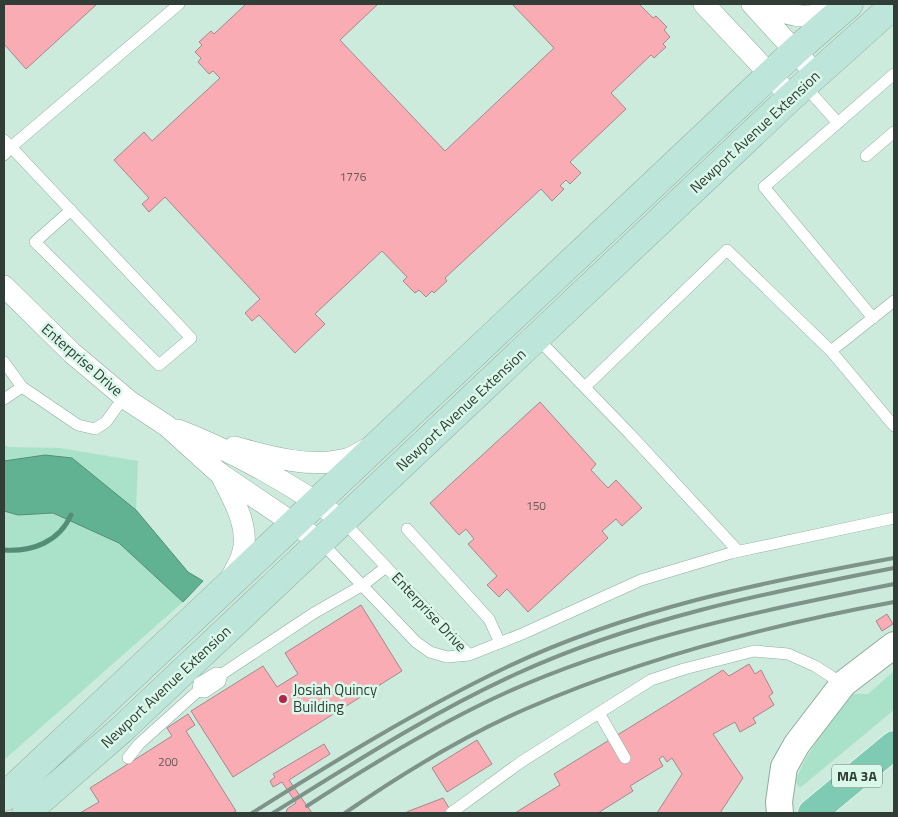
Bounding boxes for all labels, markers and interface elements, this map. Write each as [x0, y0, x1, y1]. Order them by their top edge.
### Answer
street label: Newport Avenue Extension [684, 65, 825, 198]
house number: 1776 [340, 167, 367, 186]
street label: Enterprise Drive [37, 318, 128, 402]
street label: Newport Avenue Extension [390, 343, 531, 476]
house number: 150 [526, 496, 546, 515]
street label: Enterprise Drive [386, 567, 472, 657]
street label: Newport Avenue Extension [95, 620, 236, 753]
place label: Josiah Quincy Building [293, 678, 377, 718]
marker: Josiah Quincy Building [277, 693, 289, 705]
house number: 200 [158, 752, 178, 771]
road number: MA 3A [832, 764, 882, 788]

